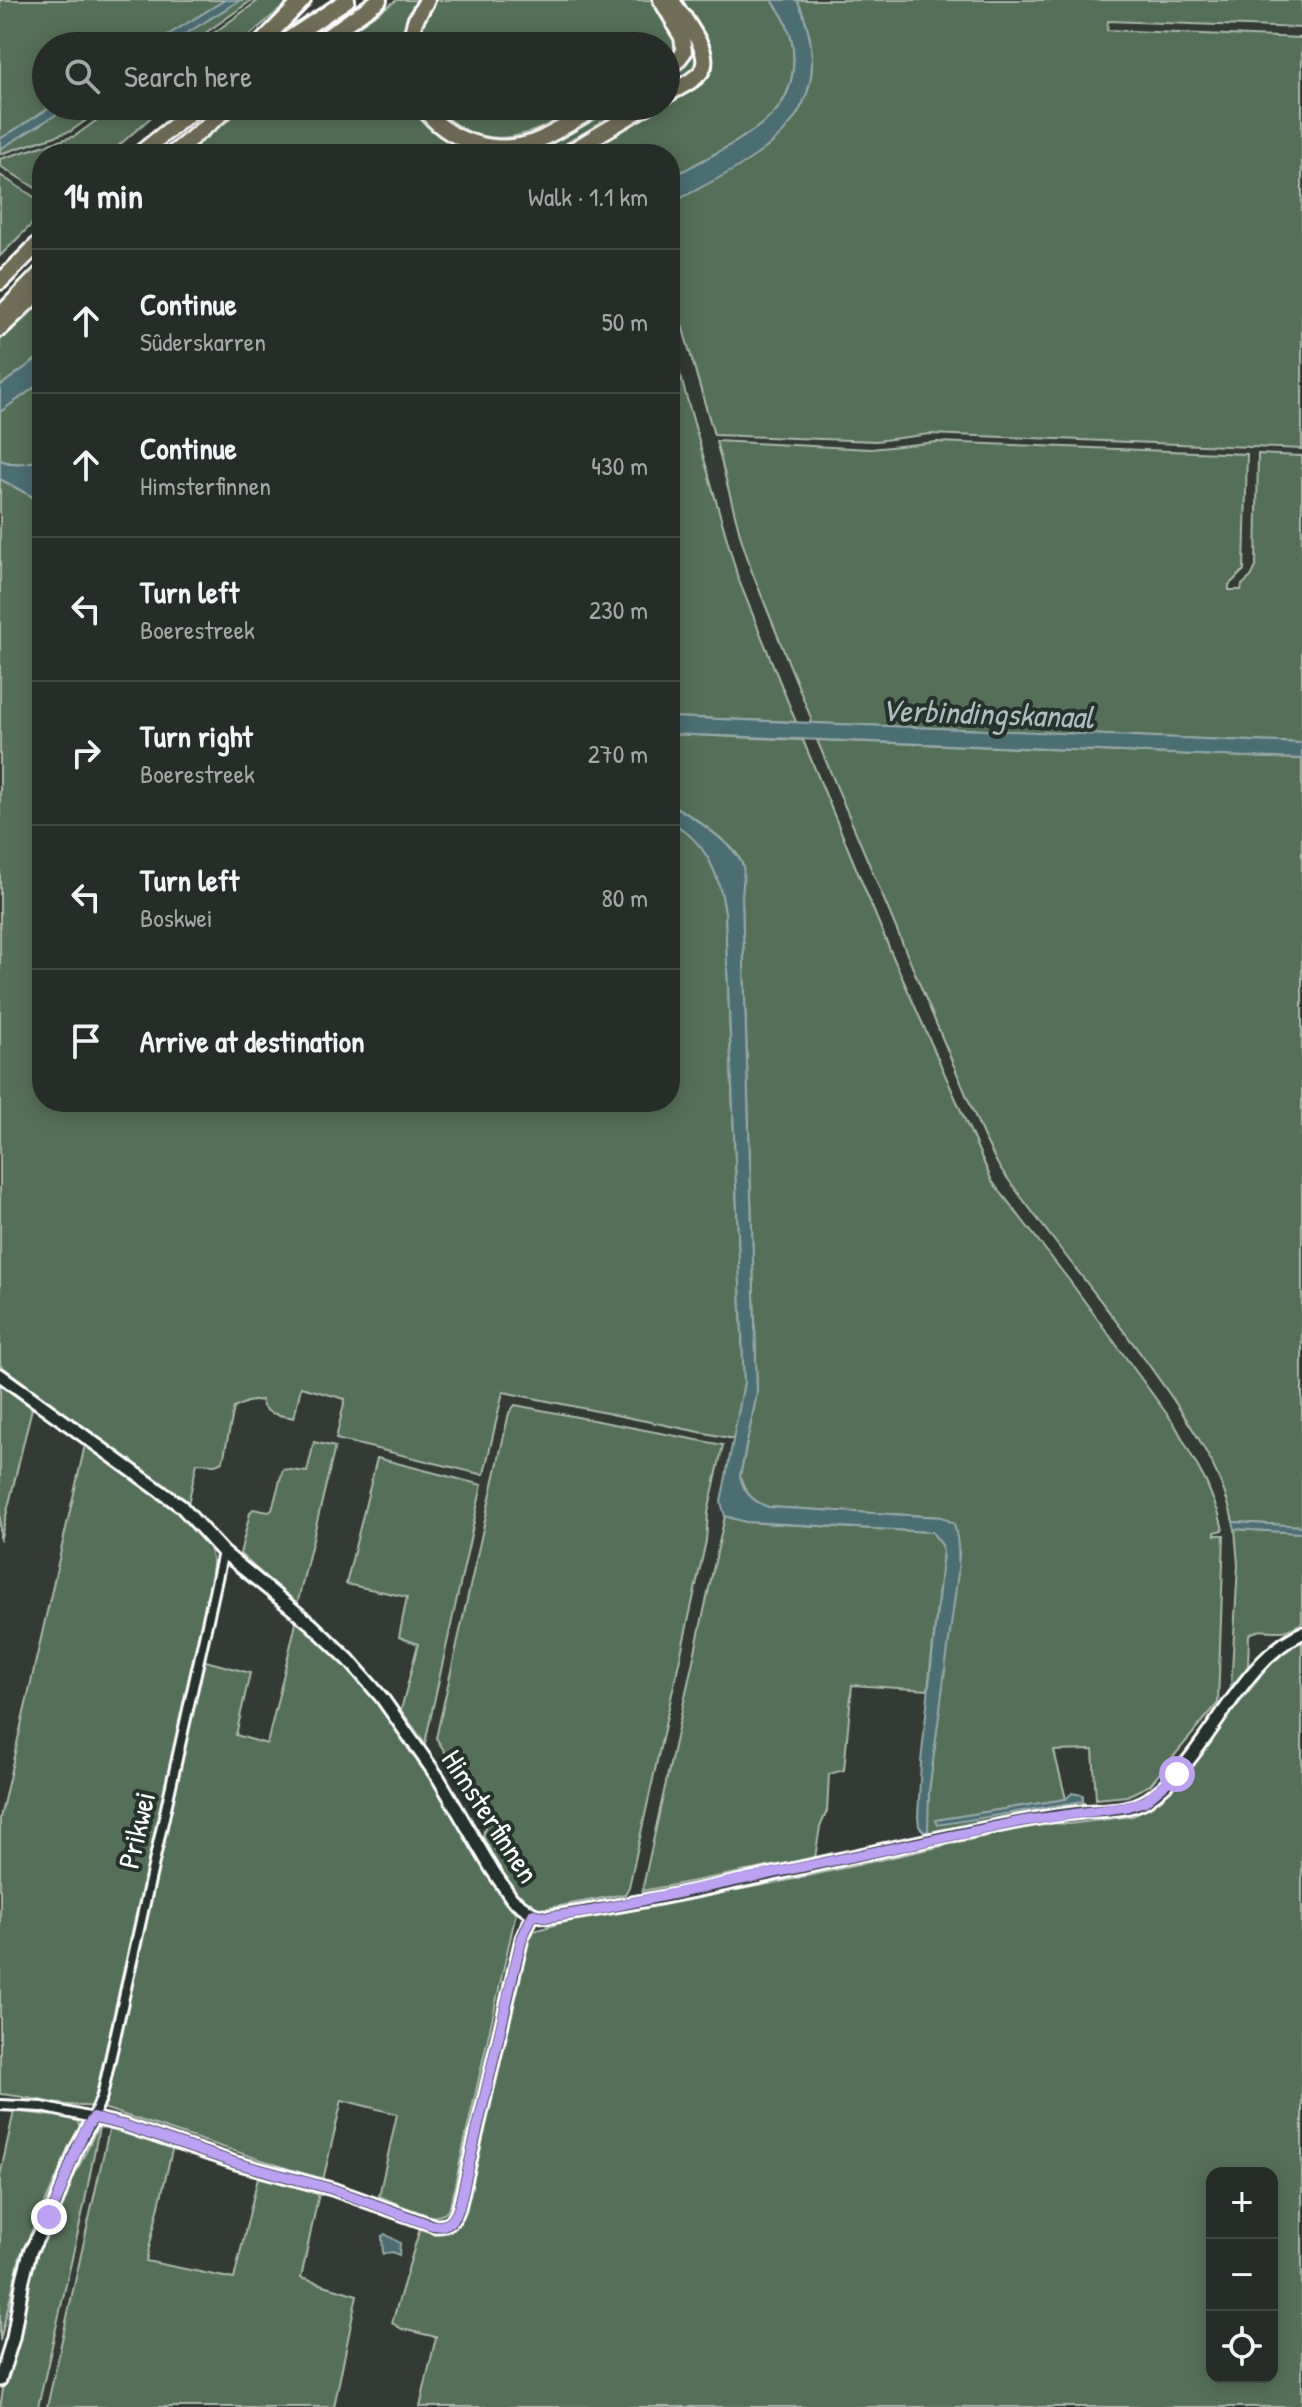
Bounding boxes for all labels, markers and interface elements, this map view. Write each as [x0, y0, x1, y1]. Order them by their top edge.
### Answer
search box [32, 32, 680, 120]
icon: search [60, 54, 104, 98]
text: Search here [124, 56, 252, 96]
text: 14 min [64, 173, 143, 219]
text: Walk · 1.1 km [528, 179, 648, 214]
text: Continue [140, 284, 237, 324]
icon: ahead [64, 299, 108, 343]
text: 50 m [602, 304, 648, 339]
text: Sûderskarren [140, 324, 266, 359]
text: Continue [140, 428, 237, 468]
icon: ahead [64, 443, 108, 487]
text: 430 m [591, 448, 648, 483]
text: Himsterfinnen [140, 468, 271, 503]
text: Turn left [140, 572, 239, 612]
icon: left [64, 587, 108, 631]
text: 230 m [589, 592, 648, 627]
text: Boerestreek [140, 612, 255, 647]
water label: Verbindingskanaal [880, 688, 1095, 738]
text: Turn right [140, 716, 253, 756]
icon: right [64, 731, 108, 775]
text: 270 m [588, 736, 648, 771]
text: Boerestreek [140, 756, 255, 791]
text: Turn left [140, 860, 239, 900]
icon: left [64, 875, 108, 919]
text: 80 m [601, 880, 648, 915]
text: Boskwei [140, 900, 213, 935]
icon: arrive [64, 1019, 108, 1063]
text: Arrive at destination [140, 1021, 365, 1061]
street label: Himsterfinnen [433, 1742, 549, 1890]
route start [1159, 1756, 1195, 1792]
street label: Prikwei [108, 1788, 164, 1872]
map controls [1206, 2167, 1278, 2383]
button: + [1206, 2167, 1278, 2239]
route end [31, 2199, 67, 2235]
button: − [1206, 2239, 1278, 2311]
button: locate [1206, 2311, 1278, 2383]

